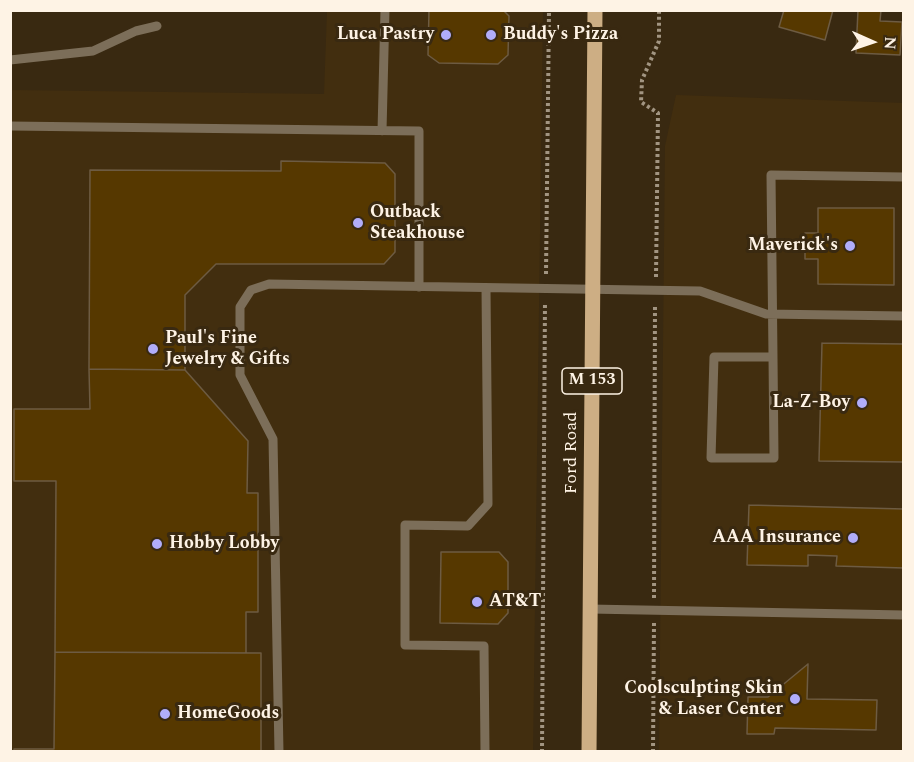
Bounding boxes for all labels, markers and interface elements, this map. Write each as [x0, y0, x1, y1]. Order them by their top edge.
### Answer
north arrow [842, 12, 902, 72]
place label: Luca Pastry [337, 24, 434, 46]
place label: Buddy's Pizza [503, 24, 618, 46]
marker: Luca Pastry [439, 28, 453, 42]
marker: Buddy's Pizza [484, 28, 498, 42]
text: N [878, 36, 902, 50]
place label: Outback Steakhouse [370, 202, 465, 244]
marker: Outback Steakhouse [351, 216, 365, 230]
place label: Maverick's [748, 235, 838, 257]
marker: Maverick's [843, 239, 857, 253]
place label: Paul's Fine Jewelry & Gifts [165, 328, 290, 370]
marker: Paul's Fine Jewelry & Gifts [146, 342, 160, 356]
road number: M 153 [562, 368, 622, 394]
place label: La-Z-Boy [772, 392, 850, 414]
marker: La-Z-Boy [855, 396, 869, 410]
street label: Ford Road [561, 412, 583, 494]
place label: AAA Insurance [712, 527, 841, 549]
marker: AAA Insurance [846, 531, 860, 545]
place label: Hobby Lobby [169, 533, 279, 555]
marker: Hobby Lobby [150, 537, 164, 551]
place label: AT&T [489, 591, 541, 613]
marker: AT&T [470, 595, 484, 609]
place label: Coolsculpting Skin & Laser Center [624, 678, 783, 720]
marker: Coolsculpting Skin & Laser Center [788, 692, 802, 706]
place label: HomeGoods [177, 703, 279, 725]
marker: HomeGoods [158, 707, 172, 721]

